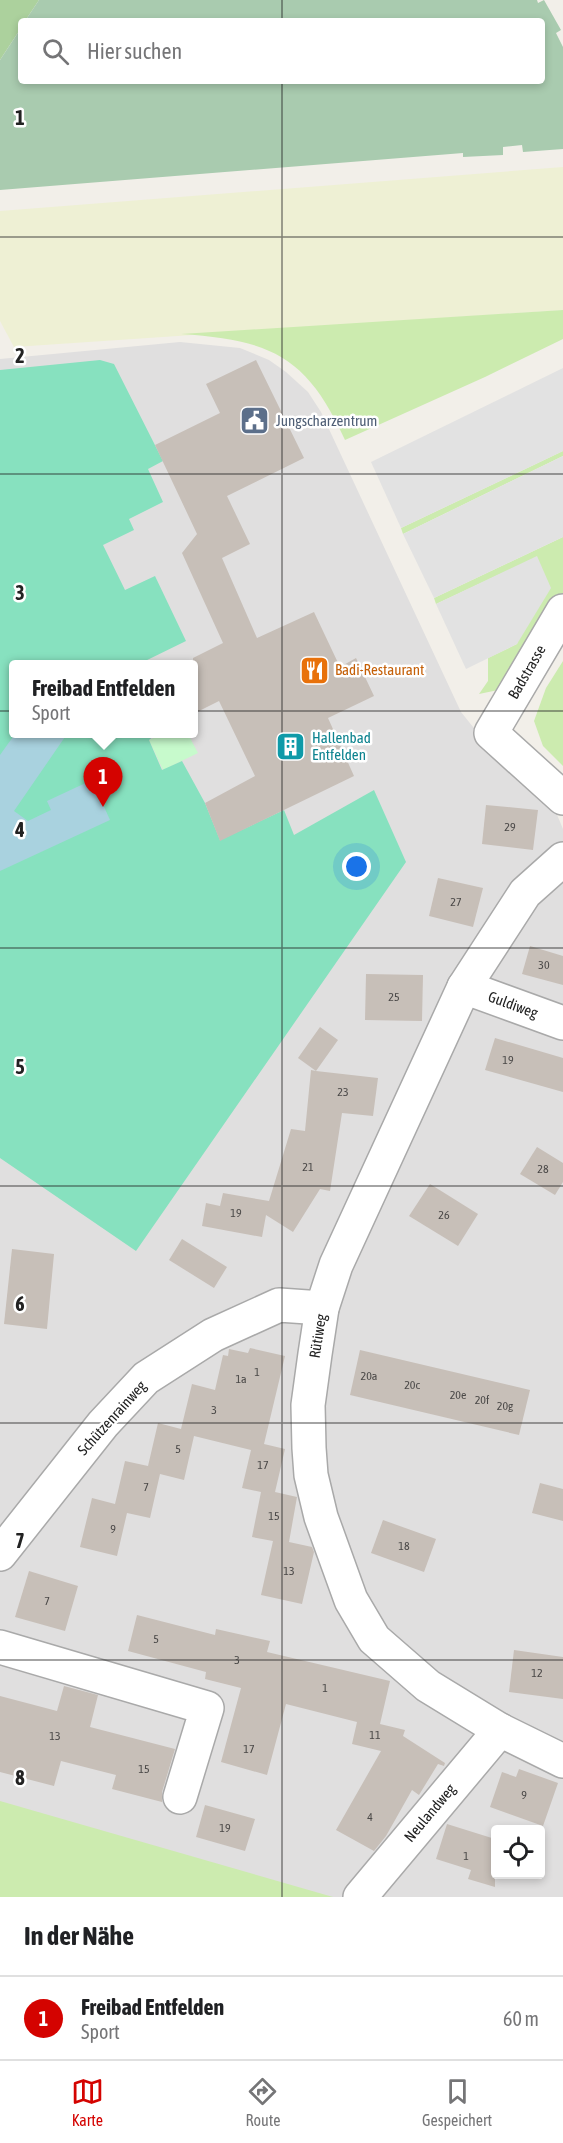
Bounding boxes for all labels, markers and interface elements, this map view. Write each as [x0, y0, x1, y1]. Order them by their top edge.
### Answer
search box [18, 18, 545, 84]
icon: search [39, 35, 72, 68]
text: Hier suchen [87, 38, 182, 64]
text: 1 [15, 106, 25, 129]
text: 2 [15, 344, 25, 367]
public building icon: Jungscharzentrum [239, 405, 271, 437]
place label: Jungscharzentrum [276, 412, 377, 429]
text: 3 [15, 581, 25, 604]
street label: Badstrasse [504, 642, 549, 702]
restaurant icon: Badi-Restaurant [298, 654, 330, 686]
popup [9, 660, 198, 738]
place label: Badi-Restaurant [335, 661, 424, 678]
text: Freibad Entfelden [32, 675, 175, 701]
text: Sport [32, 701, 71, 724]
place label: Hallenbad Entfelden [312, 729, 371, 763]
building icon: Hallenbad Entfelden [275, 731, 307, 763]
pin: 1 [84, 758, 122, 807]
text: 4 [14, 818, 25, 841]
house number: 29 [504, 820, 516, 834]
your location [342, 852, 371, 881]
house number: 27 [450, 895, 462, 909]
house number: 30 [538, 958, 550, 972]
street label: Guldiweg [486, 988, 541, 1022]
house number: 25 [388, 990, 400, 1004]
house number: 19 [502, 1053, 514, 1067]
text: 5 [15, 1055, 25, 1078]
house number: 23 [337, 1085, 349, 1099]
house number: 21 [302, 1160, 314, 1174]
house number: 28 [537, 1162, 549, 1176]
house number: 19 [230, 1206, 242, 1220]
house number: 26 [438, 1208, 450, 1222]
text: 6 [15, 1292, 25, 1315]
street label: Rütiweg [306, 1312, 329, 1359]
house number: 1 [254, 1365, 260, 1379]
house number: 20a [361, 1369, 377, 1383]
house number: 1a [235, 1372, 247, 1386]
street label: Schützenrainweg [74, 1377, 150, 1458]
house number: 20c [404, 1378, 420, 1392]
house number: 20e [450, 1388, 466, 1402]
house number: 20f [475, 1393, 490, 1407]
house number: 20g [497, 1399, 514, 1413]
house number: 3 [211, 1403, 217, 1417]
house number: 5 [175, 1442, 181, 1456]
house number: 17 [257, 1458, 269, 1472]
house number: 7 [143, 1480, 149, 1494]
house number: 15 [268, 1509, 280, 1523]
house number: 9 [110, 1522, 116, 1536]
text: 7 [15, 1529, 25, 1552]
house number: 18 [398, 1539, 410, 1553]
house number: 13 [283, 1564, 295, 1578]
house number: 7 [44, 1594, 50, 1608]
house number: 5 [153, 1632, 159, 1646]
house number: 3 [234, 1653, 240, 1667]
house number: 12 [531, 1666, 543, 1680]
house number: 1 [322, 1681, 328, 1695]
house number: 11 [369, 1728, 381, 1742]
house number: 13 [49, 1729, 61, 1743]
house number: 17 [243, 1742, 255, 1756]
house number: 15 [138, 1762, 150, 1776]
text: 8 [15, 1766, 25, 1789]
street label: Neulandweg [401, 1780, 459, 1845]
house number: 9 [521, 1788, 527, 1802]
house number: 4 [367, 1810, 373, 1824]
house number: 19 [219, 1821, 231, 1835]
map controls [491, 1825, 545, 1879]
button: locate [491, 1825, 545, 1879]
house number: 1 [463, 1849, 469, 1863]
text: In der Nähe [24, 1921, 134, 1951]
text: Freibad Entfelden [81, 1994, 224, 2020]
text: 1 [39, 2007, 48, 2030]
text: 60 m [503, 2007, 539, 2030]
text: Sport [81, 2020, 120, 2043]
tab: Karte [71, 2075, 104, 2129]
tab: Route [245, 2075, 280, 2129]
tab: Gespeichert [422, 2075, 492, 2129]

